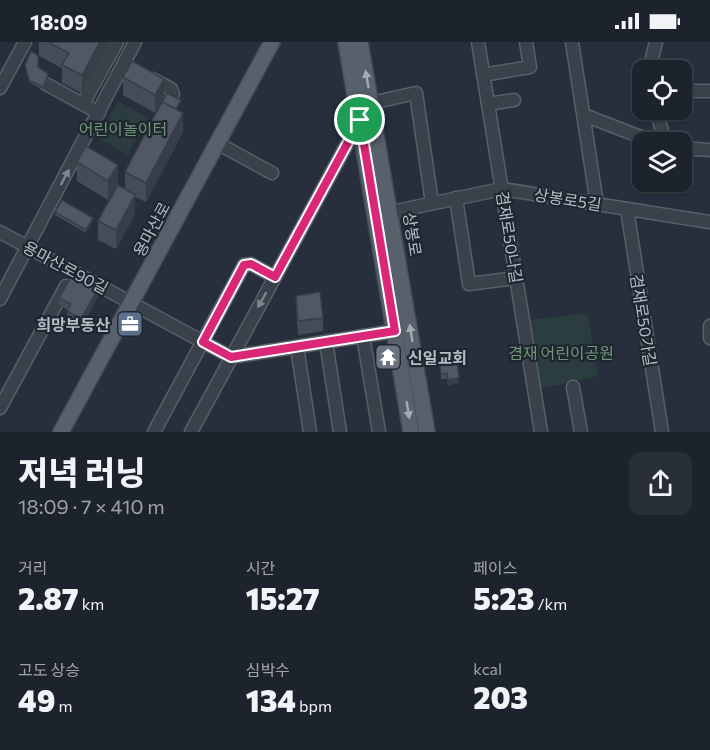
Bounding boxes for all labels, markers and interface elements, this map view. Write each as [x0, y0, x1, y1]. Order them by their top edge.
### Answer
text: 18:09 [30, 8, 88, 35]
map controls [632, 60, 692, 192]
button: locate [632, 60, 692, 120]
one-way arrow [362, 69, 371, 88]
pin [334, 94, 385, 145]
icon: arrive [343, 103, 376, 136]
park label: 어린이놀이터 [79, 119, 167, 138]
button: layers [632, 132, 692, 192]
one-way arrow [60, 168, 70, 185]
street label: 상봉로5길 [533, 184, 603, 214]
street label: 겸재로50나길 [493, 189, 527, 285]
street label: 용마산로 [129, 198, 173, 259]
street label: 상봉로 [400, 211, 426, 258]
street label: 용마산로90길 [20, 237, 112, 297]
street label: 겸재로50가길 [627, 272, 661, 368]
one-way arrow [257, 292, 267, 309]
office icon: 희망부동산 [115, 309, 145, 339]
place label: 희망부동산 [36, 315, 110, 334]
one-way arrow [406, 323, 415, 342]
temple icon: 신일교회 [373, 342, 403, 372]
park label: 겸재 어린이공원 [508, 343, 614, 362]
place label: 신일교회 [408, 348, 467, 367]
one-way arrow [403, 401, 412, 420]
text: 저녁 러닝 [18, 451, 146, 492]
button: share [629, 452, 692, 515]
text: 18:09 · 7 × 410 m [18, 494, 165, 518]
text: 거리 [18, 558, 47, 577]
text: 시간 [246, 558, 275, 577]
text: 페이스 [473, 558, 518, 577]
text: 2.87 [18, 579, 79, 616]
text: 15:27 [246, 579, 320, 616]
text: 5:23 [473, 579, 534, 616]
text: km [79, 594, 104, 613]
text: /km [534, 594, 567, 613]
text: kcal [473, 659, 502, 678]
text: 고도 상승 [18, 660, 80, 679]
text: 심박수 [246, 660, 290, 679]
text: 203 [473, 678, 528, 715]
text: 49 [18, 681, 55, 718]
text: 134 [246, 681, 296, 718]
text: m [55, 696, 72, 715]
text: bpm [296, 696, 332, 715]

